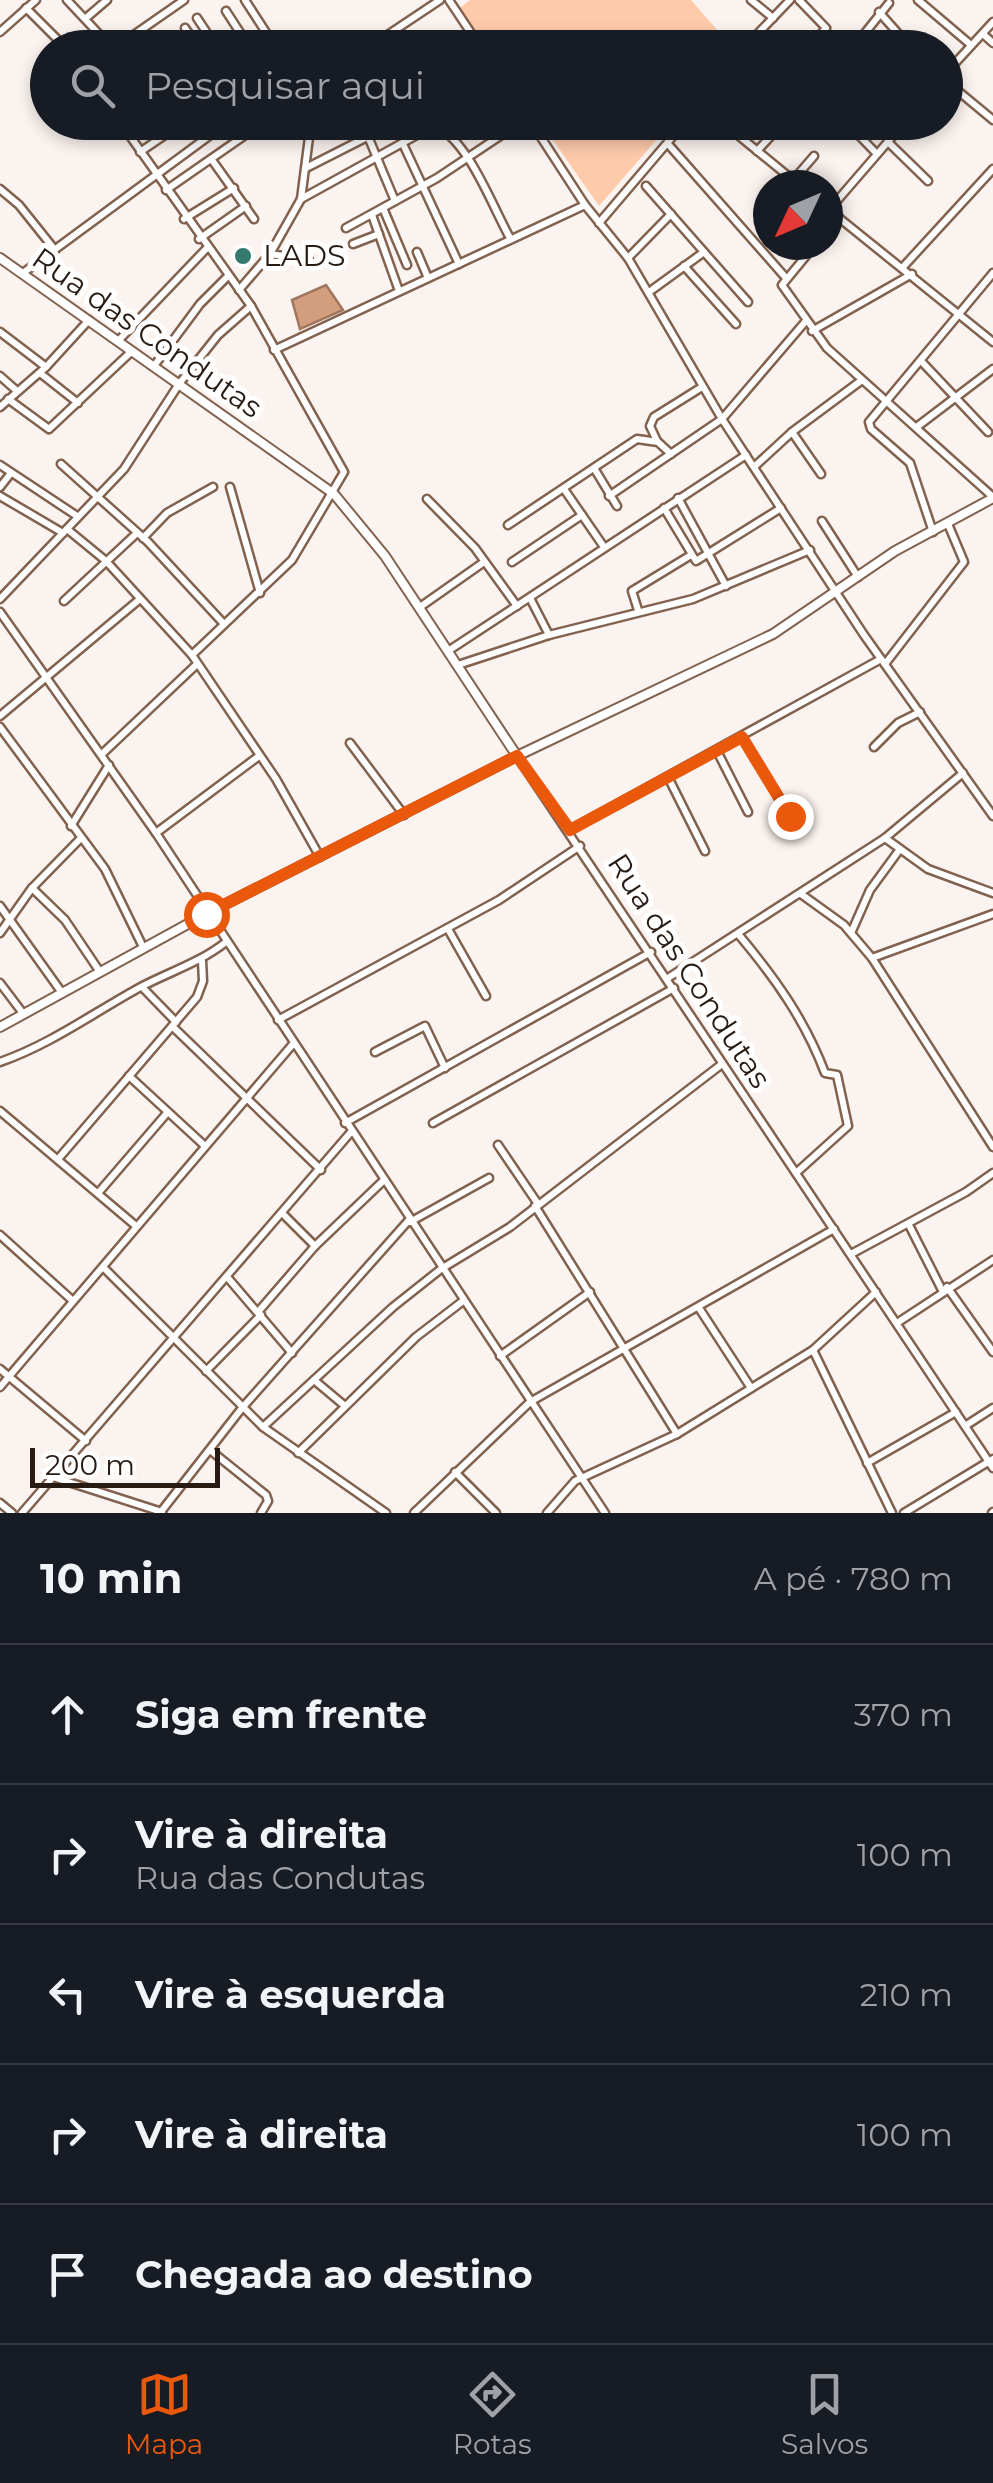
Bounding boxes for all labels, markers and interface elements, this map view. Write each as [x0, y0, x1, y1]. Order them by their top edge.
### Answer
search box [30, 30, 963, 140]
icon: search [65, 58, 120, 113]
text: Pesquisar aqui [145, 62, 425, 109]
north arrow [753, 170, 843, 260]
place label: LADS [263, 237, 345, 274]
street label: Rua das Condutas [25, 239, 269, 426]
marker: LADS [232, 245, 254, 267]
route end [768, 794, 814, 840]
street label: Rua das Condutas [600, 847, 779, 1095]
route start [184, 892, 230, 938]
scale bar [30, 1443, 220, 1488]
text: 200 m [45, 1448, 135, 1482]
text: 10 min [40, 1552, 183, 1604]
text: A pé · 780 m [754, 1559, 953, 1598]
icon: ahead [40, 1687, 95, 1742]
text: Siga em frente [135, 1691, 427, 1738]
text: 370 m [854, 1695, 953, 1734]
text: Vire à direita [135, 1811, 388, 1858]
icon: right [40, 1827, 95, 1882]
text: 100 m [857, 1835, 953, 1874]
text: Rua das Condutas [135, 1858, 425, 1897]
icon: left [40, 1967, 95, 2022]
text: Vire à esquerda [135, 1971, 446, 2018]
text: 210 m [860, 1975, 953, 2014]
icon: right [40, 2107, 95, 2162]
text: Vire à direita [135, 2111, 388, 2158]
text: 100 m [857, 2115, 953, 2154]
icon: arrive [40, 2247, 95, 2302]
text: Chegada ao destino [135, 2251, 533, 2298]
tab: Mapa [125, 2367, 203, 2461]
tab: Rotas [453, 2367, 532, 2461]
tab: Salvos [781, 2367, 868, 2461]

